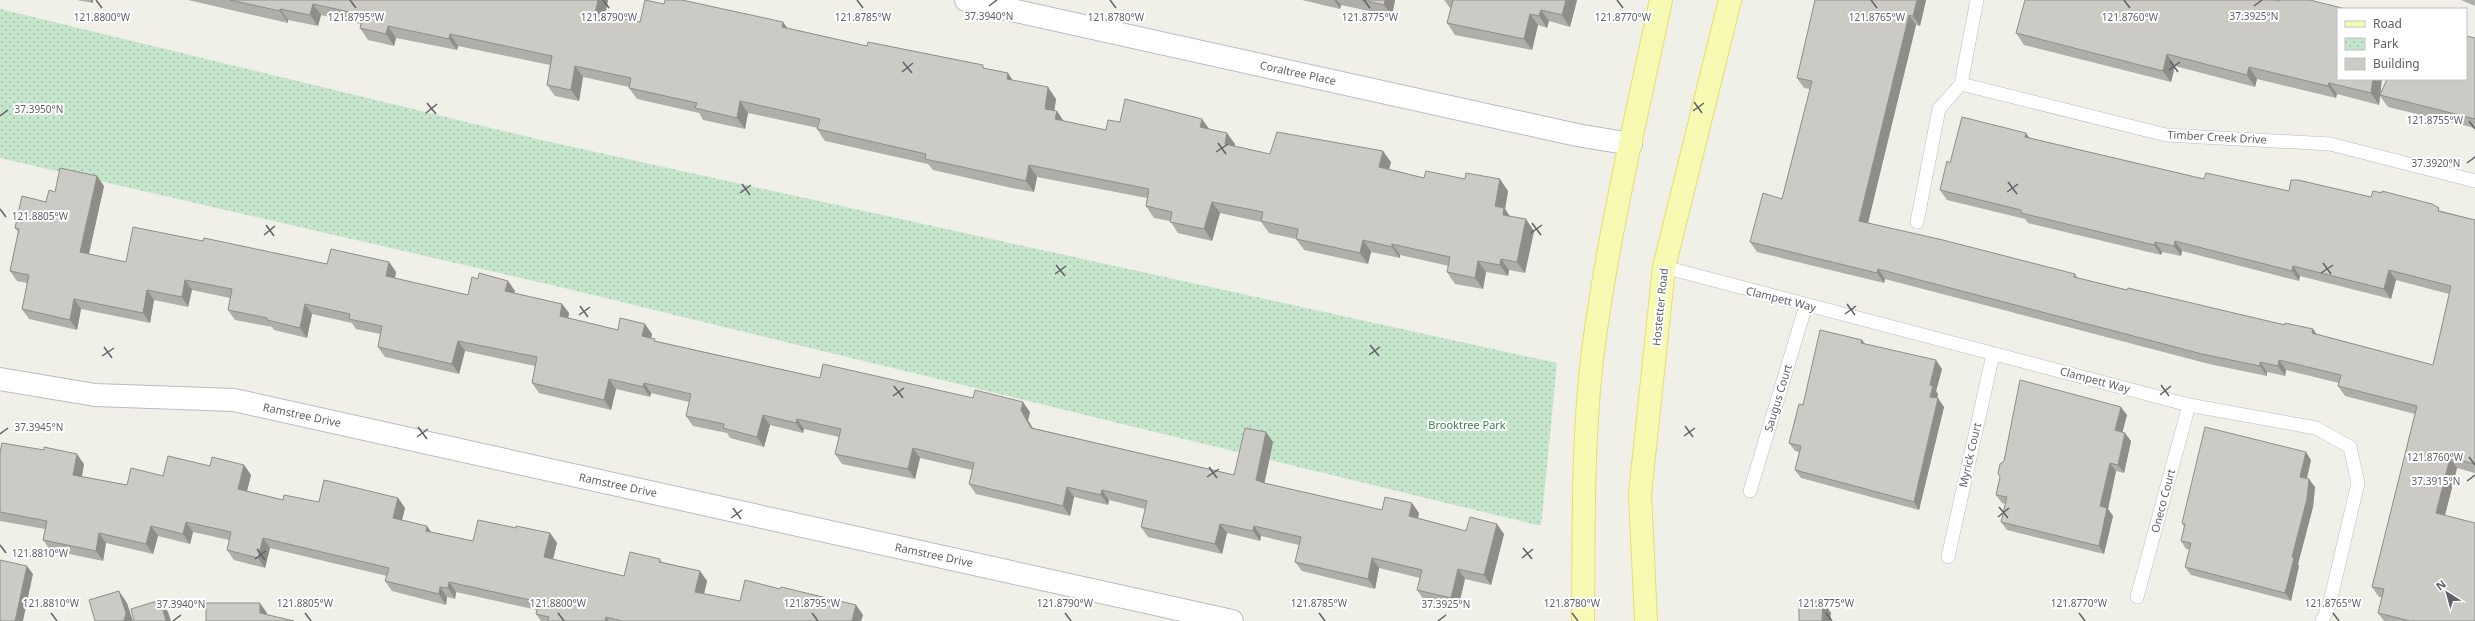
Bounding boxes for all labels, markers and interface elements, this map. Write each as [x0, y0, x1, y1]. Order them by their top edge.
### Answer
legend [2337, 8, 2467, 80]
text: 37.3940°N [965, 9, 1013, 23]
text: 37.3925°N [2230, 9, 2278, 23]
text: 121.8800°W [74, 10, 131, 24]
text: 121.8795°W [328, 10, 385, 24]
text: 121.8790°W [581, 10, 638, 24]
text: 121.8785°W [835, 10, 892, 24]
text: 121.8780°W [1088, 10, 1145, 24]
text: 121.8775°W [1342, 10, 1399, 24]
text: 121.8770°W [1595, 10, 1652, 24]
text: 121.8765°W [1849, 10, 1906, 24]
text: 121.8760°W [2102, 10, 2159, 24]
text: Road [2373, 15, 2402, 32]
text: Park [2373, 35, 2399, 52]
text: Building [2373, 55, 2420, 72]
street label: Coraltree Place [1259, 57, 1338, 88]
text: 37.3950°N [15, 102, 63, 116]
text: 121.8755°W [2407, 113, 2464, 127]
street label: Timber Creek Drive [2167, 126, 2267, 147]
text: 37.3920°N [2412, 156, 2460, 170]
text: 121.8805°W [12, 209, 69, 223]
street label: Hostetter Road [1648, 267, 1671, 347]
street label: Clampett Way [1744, 283, 1818, 315]
street label: Saugus Court [1760, 362, 1795, 433]
street label: Clampett Way [2059, 363, 2132, 396]
street label: Ramstree Drive [262, 399, 342, 430]
park label: Brooktree Park [1428, 417, 1506, 432]
text: 37.3945°N [15, 420, 63, 434]
street label: Myrick Court [1955, 421, 1984, 489]
text: 121.8760°W [2407, 450, 2464, 464]
street label: Oneco Court [2147, 467, 2178, 534]
street label: Ramstree Drive [578, 469, 658, 500]
text: 37.3915°N [2412, 474, 2460, 488]
street label: Ramstree Drive [894, 539, 974, 570]
text: 121.8810°W [12, 546, 69, 560]
north arrow [2427, 573, 2467, 613]
text: N [2433, 576, 2449, 593]
text: 121.8810°W [23, 596, 80, 610]
text: 121.8805°W [277, 596, 334, 610]
text: 121.8800°W [530, 596, 587, 610]
text: 121.8795°W [784, 596, 841, 610]
text: 121.8790°W [1037, 596, 1094, 610]
text: 121.8785°W [1291, 596, 1348, 610]
text: 121.8780°W [1544, 596, 1601, 610]
text: 121.8775°W [1798, 596, 1855, 610]
text: 121.8770°W [2051, 596, 2108, 610]
text: 121.8765°W [2305, 596, 2362, 610]
text: 37.3940°N [157, 597, 205, 611]
text: 37.3925°N [1422, 597, 1470, 611]

